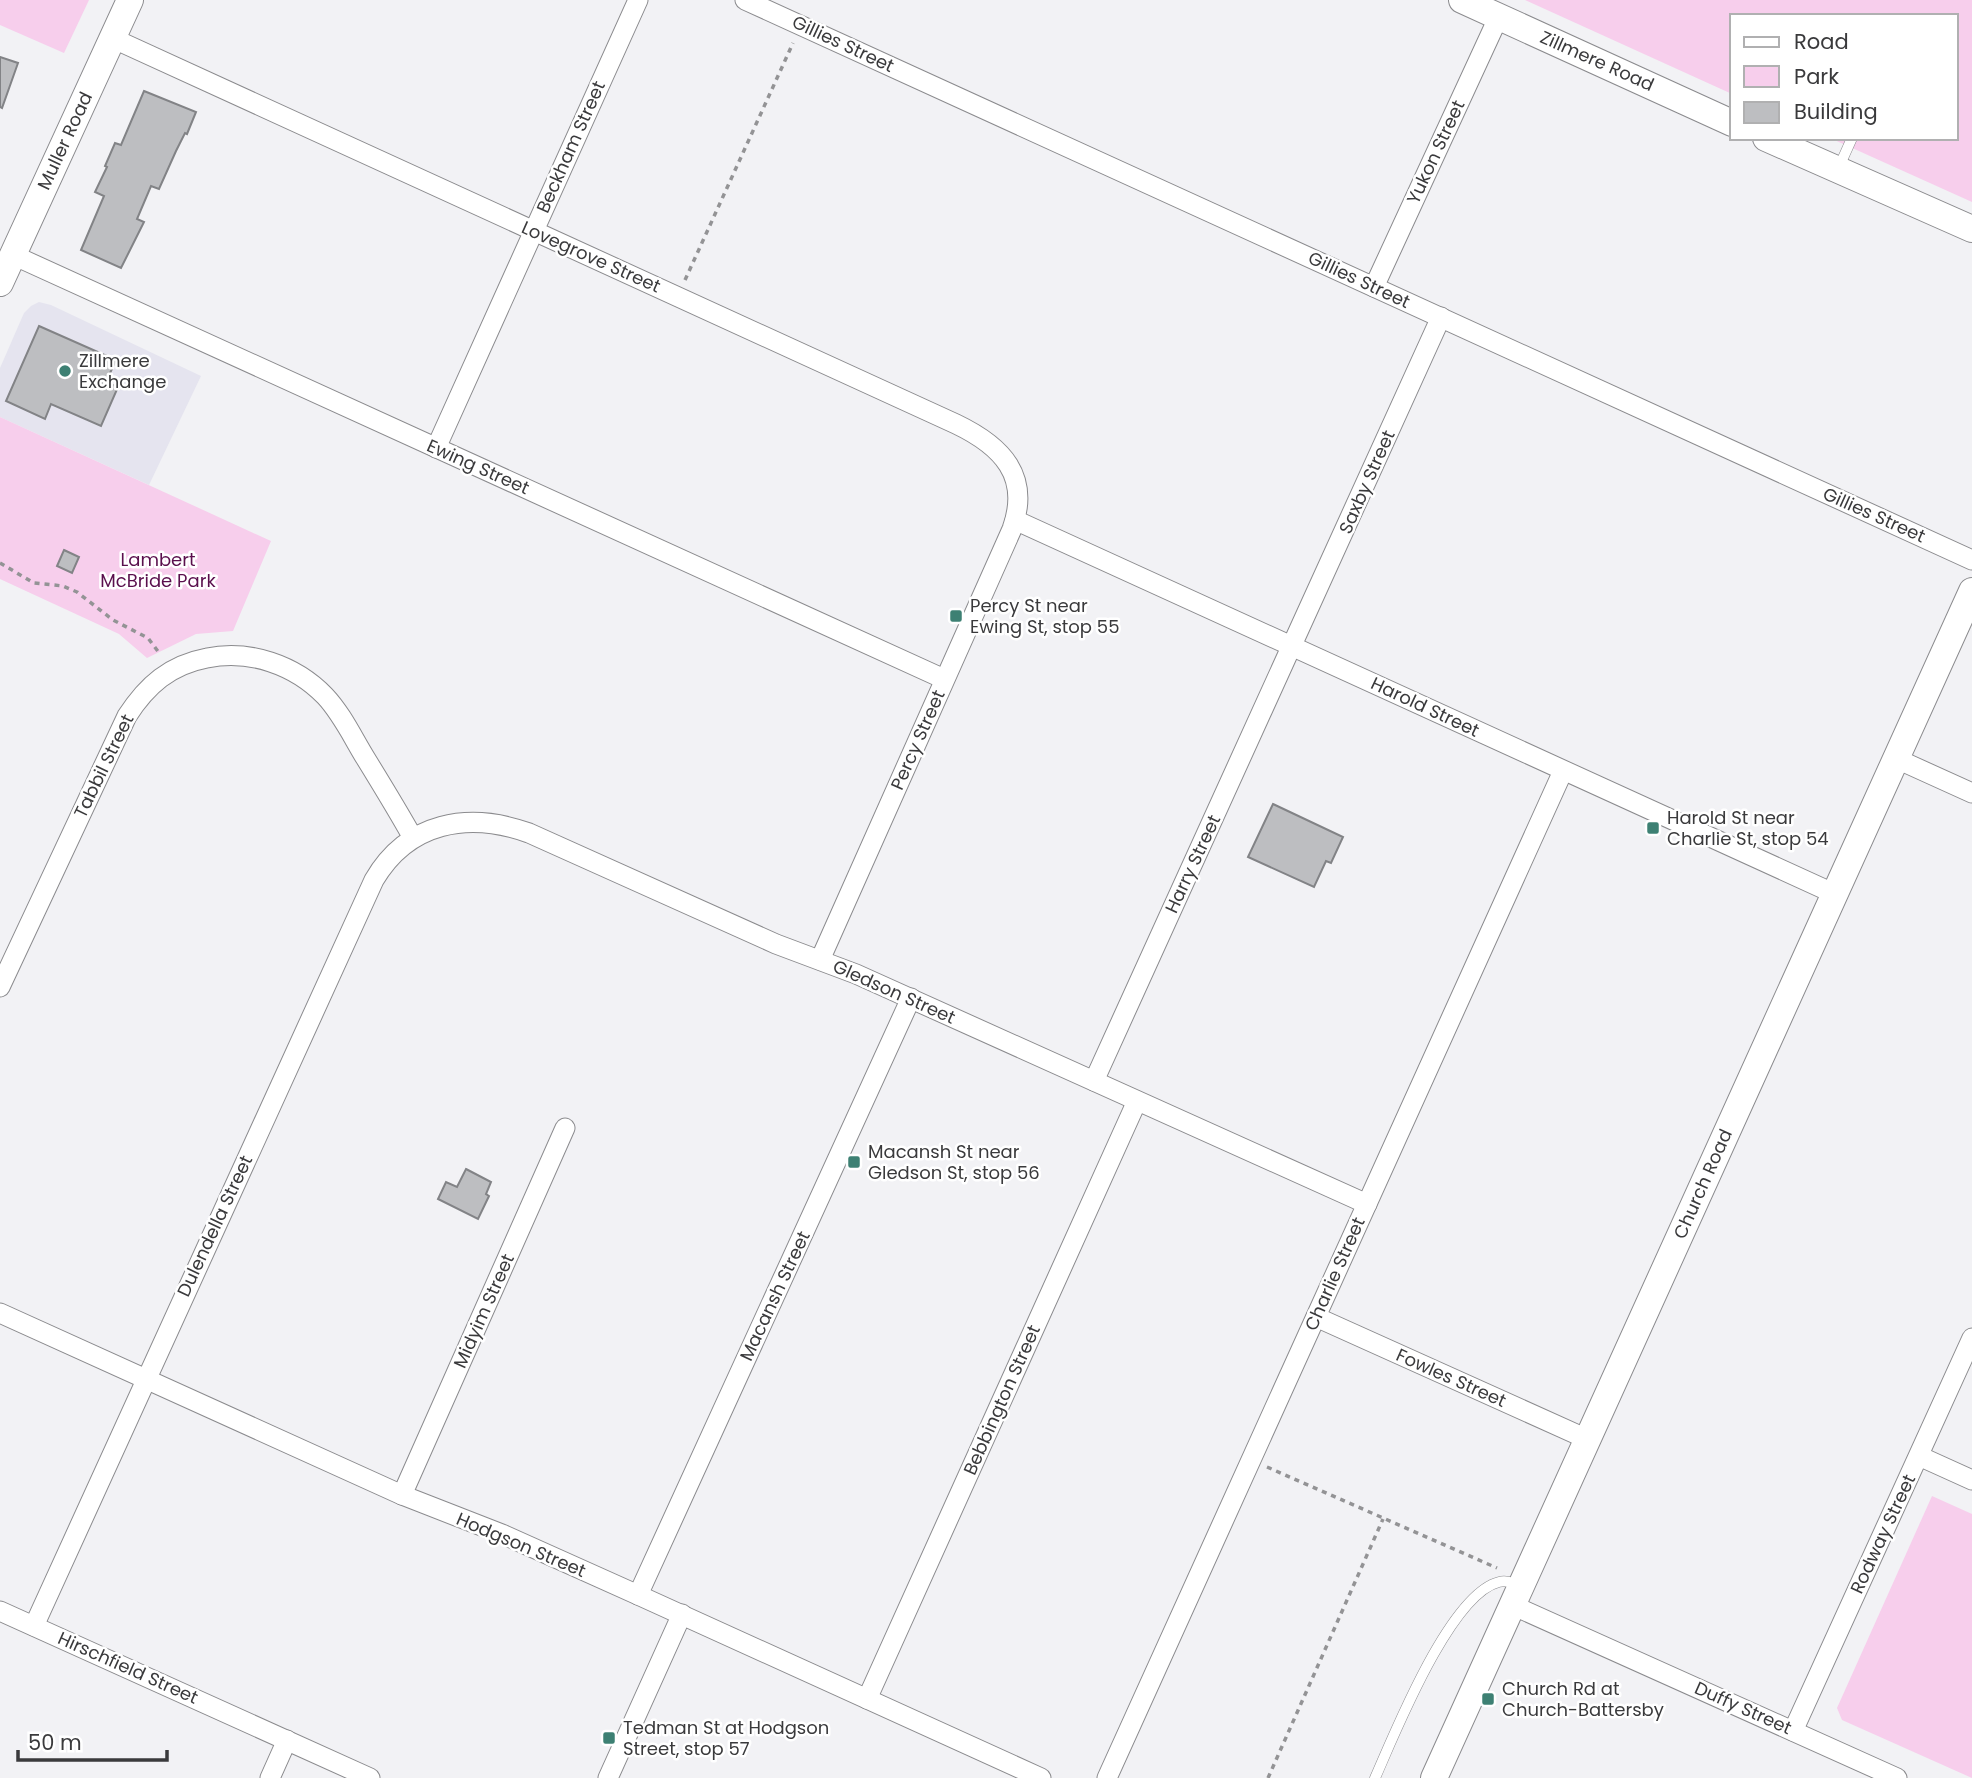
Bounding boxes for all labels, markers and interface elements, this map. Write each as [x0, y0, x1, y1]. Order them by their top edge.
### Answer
street label: Gillies Street [788, 9, 898, 78]
legend [1730, 14, 1958, 140]
street label: Zillmere Road [1536, 24, 1658, 97]
text: Road [1794, 27, 1849, 56]
text: Park [1794, 62, 1839, 91]
street label: Beckham Street [530, 77, 611, 217]
street label: Muller Road [31, 88, 98, 194]
street label: Yukon Street [1401, 96, 1471, 208]
text: Building [1794, 97, 1878, 126]
street label: Lovegrove Street [518, 215, 665, 298]
street label: Gillies Street [1304, 245, 1414, 314]
place label: Zillmere Exchange [79, 348, 166, 394]
marker: Zillmere Exchange [57, 363, 73, 379]
street label: Saxby Street [1333, 426, 1401, 538]
street label: Ewing Street [423, 433, 533, 500]
street label: Gillies Street [1819, 481, 1929, 548]
park label: Lambert McBride Park [100, 547, 216, 593]
place label: Percy St near Ewing St, stop 55 [970, 593, 1119, 639]
marker: Percy St near Ewing St, stop 55 [948, 608, 964, 624]
street label: Harold Street [1367, 671, 1483, 743]
street label: Percy Street [884, 686, 951, 794]
street label: Tabbil Street [68, 710, 139, 822]
place label: Harold St near Charlie St, stop 54 [1667, 805, 1829, 851]
street label: Harry Street [1159, 811, 1226, 917]
marker: Harold St near Charlie St, stop 54 [1645, 820, 1661, 836]
street label: Gledson Street [829, 953, 959, 1030]
street label: Church Road [1667, 1125, 1738, 1243]
place label: Macansh St near Gledson St, stop 56 [868, 1139, 1040, 1185]
street label: Dulendella Street [171, 1151, 258, 1301]
marker: Macansh St near Gledson St, stop 56 [846, 1154, 862, 1170]
street label: Charlie Street [1298, 1213, 1371, 1335]
street label: Macansh Street [733, 1227, 816, 1365]
street label: Midyim Street [447, 1250, 520, 1372]
street label: Bebbington Street [957, 1321, 1046, 1479]
street label: Fowles Street [1392, 1342, 1510, 1413]
street label: Rodway Street [1844, 1470, 1921, 1598]
street label: Hodgson Street [453, 1506, 590, 1583]
street label: Hirschfield Street [54, 1625, 202, 1710]
street label: Duffy Street [1691, 1675, 1796, 1740]
place label: Church Rd at Church-Battersby [1502, 1676, 1664, 1722]
marker: Church Rd at Church-Battersby [1480, 1691, 1496, 1707]
place label: Tedman St at Hodgson Street, stop 57 [623, 1715, 829, 1761]
scale bar [18, 1718, 166, 1762]
text: 50 m [28, 1728, 82, 1757]
marker: Tedman St at Hodgson Street, stop 57 [601, 1730, 617, 1746]

